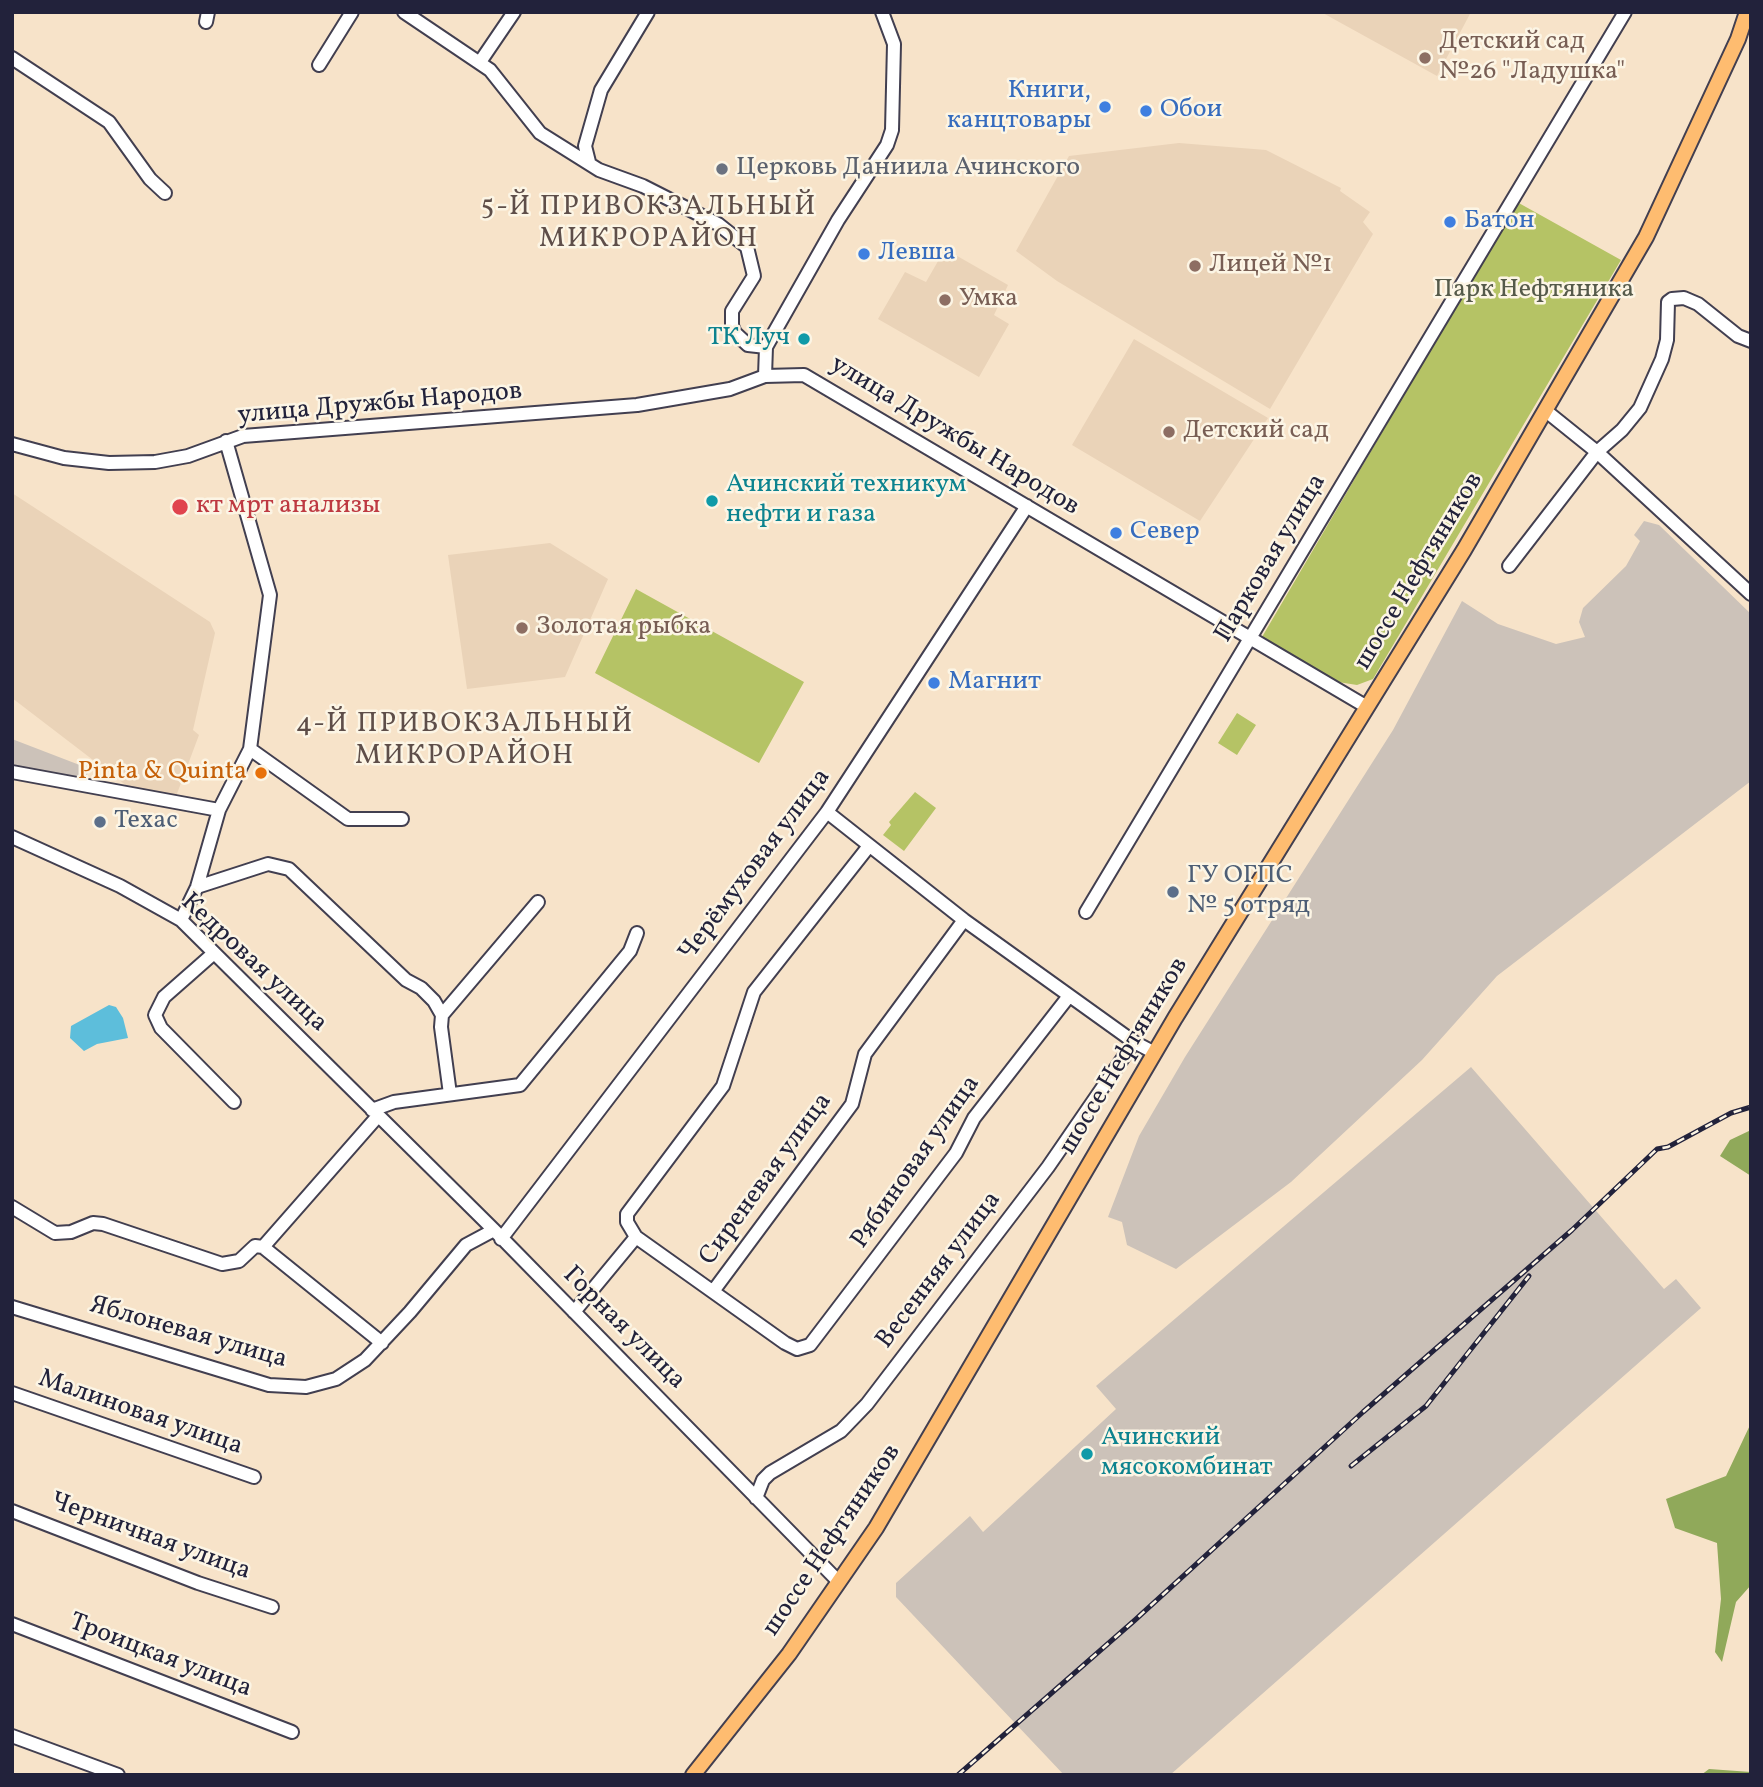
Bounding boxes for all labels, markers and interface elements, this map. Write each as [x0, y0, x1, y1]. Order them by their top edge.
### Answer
place label: Детский сад №26 "Ладушка" [1439, 27, 1625, 88]
marker: Детский сад №26 "Ладушка" [1417, 50, 1433, 66]
place label: Книги, канцтовары [947, 76, 1091, 138]
place label: Обои [1160, 95, 1222, 127]
marker: Книги, канцтовары [1097, 99, 1113, 115]
marker: Обои [1138, 103, 1154, 119]
place label: Церковь Даниила Ачинского [736, 153, 1080, 185]
marker: Церковь Даниила Ачинского [714, 161, 730, 177]
district label: 5-Й ПРИВОКЗАЛЬНЫЙ МИКРОРАЙОН [483, 192, 815, 258]
place label: Батон [1464, 206, 1534, 238]
marker: Батон [1442, 214, 1458, 230]
place label: Левша [878, 238, 956, 270]
marker: Левша [856, 246, 872, 262]
place label: Лицей №1 [1209, 250, 1332, 282]
marker: Лицей №1 [1187, 258, 1203, 274]
park label: Парк Нефтяника [1434, 275, 1634, 307]
place label: Умка [959, 284, 1018, 316]
marker: Умка [937, 292, 953, 308]
place label: ТК Луч [708, 323, 790, 355]
marker: ТК Луч [796, 331, 812, 347]
street label: улица Дружбы Народов [824, 350, 1084, 524]
street label: улица Дружбы Народов [237, 377, 523, 433]
place label: Детский сад [1183, 416, 1329, 448]
marker: Детский сад [1161, 424, 1177, 440]
street label: шоссе Нефтяников [1349, 468, 1491, 676]
street label: Парковая улица [1209, 469, 1335, 649]
place label: Ачинский техникум нефти и газа [726, 470, 966, 532]
place label: кт мрт анализы [196, 491, 380, 523]
marker: Ачинский техникум нефти и газа [704, 493, 720, 509]
marker: кт мрт анализы [170, 497, 190, 517]
place label: Север [1130, 517, 1200, 549]
marker: Север [1108, 525, 1124, 541]
place label: Золотая рыбка [536, 612, 711, 644]
marker: Золотая рыбка [514, 620, 530, 636]
place label: Магнит [948, 667, 1041, 699]
marker: Магнит [926, 675, 942, 691]
district label: 4-Й ПРИВОКЗАЛЬНЫЙ МИКРОРАЙОН [298, 709, 632, 775]
place label: Pinta & Quinta [78, 757, 247, 789]
street label: Черёмуховая улица [673, 763, 839, 969]
marker: Pinta & Quinta [253, 765, 269, 781]
place label: Техас [114, 806, 178, 838]
marker: Техас [92, 814, 108, 830]
place label: ГУ ОГПС № 5 отряд [1187, 861, 1310, 922]
marker: ГУ ОГПС № 5 отряд [1165, 884, 1181, 900]
street label: Кедровая улица [173, 888, 333, 1040]
street label: шоссе Нефтяников [1054, 953, 1196, 1161]
street label: Рябиновая улица [846, 1071, 988, 1255]
street label: Сиреневая улица [694, 1088, 840, 1272]
street label: Весенняя улица [871, 1186, 1009, 1356]
street label: Горная улица [555, 1261, 691, 1397]
street label: Яблоневая улица [86, 1291, 290, 1377]
street label: Малиновая улица [34, 1364, 246, 1464]
place label: Ачинский мясокомбинат [1101, 1423, 1273, 1484]
street label: шоссе Нефтяников [757, 1439, 909, 1643]
marker: Ачинский мясокомбинат [1079, 1446, 1095, 1462]
street label: Черничная улица [46, 1487, 254, 1589]
street label: Троицкая улица [64, 1608, 256, 1706]

